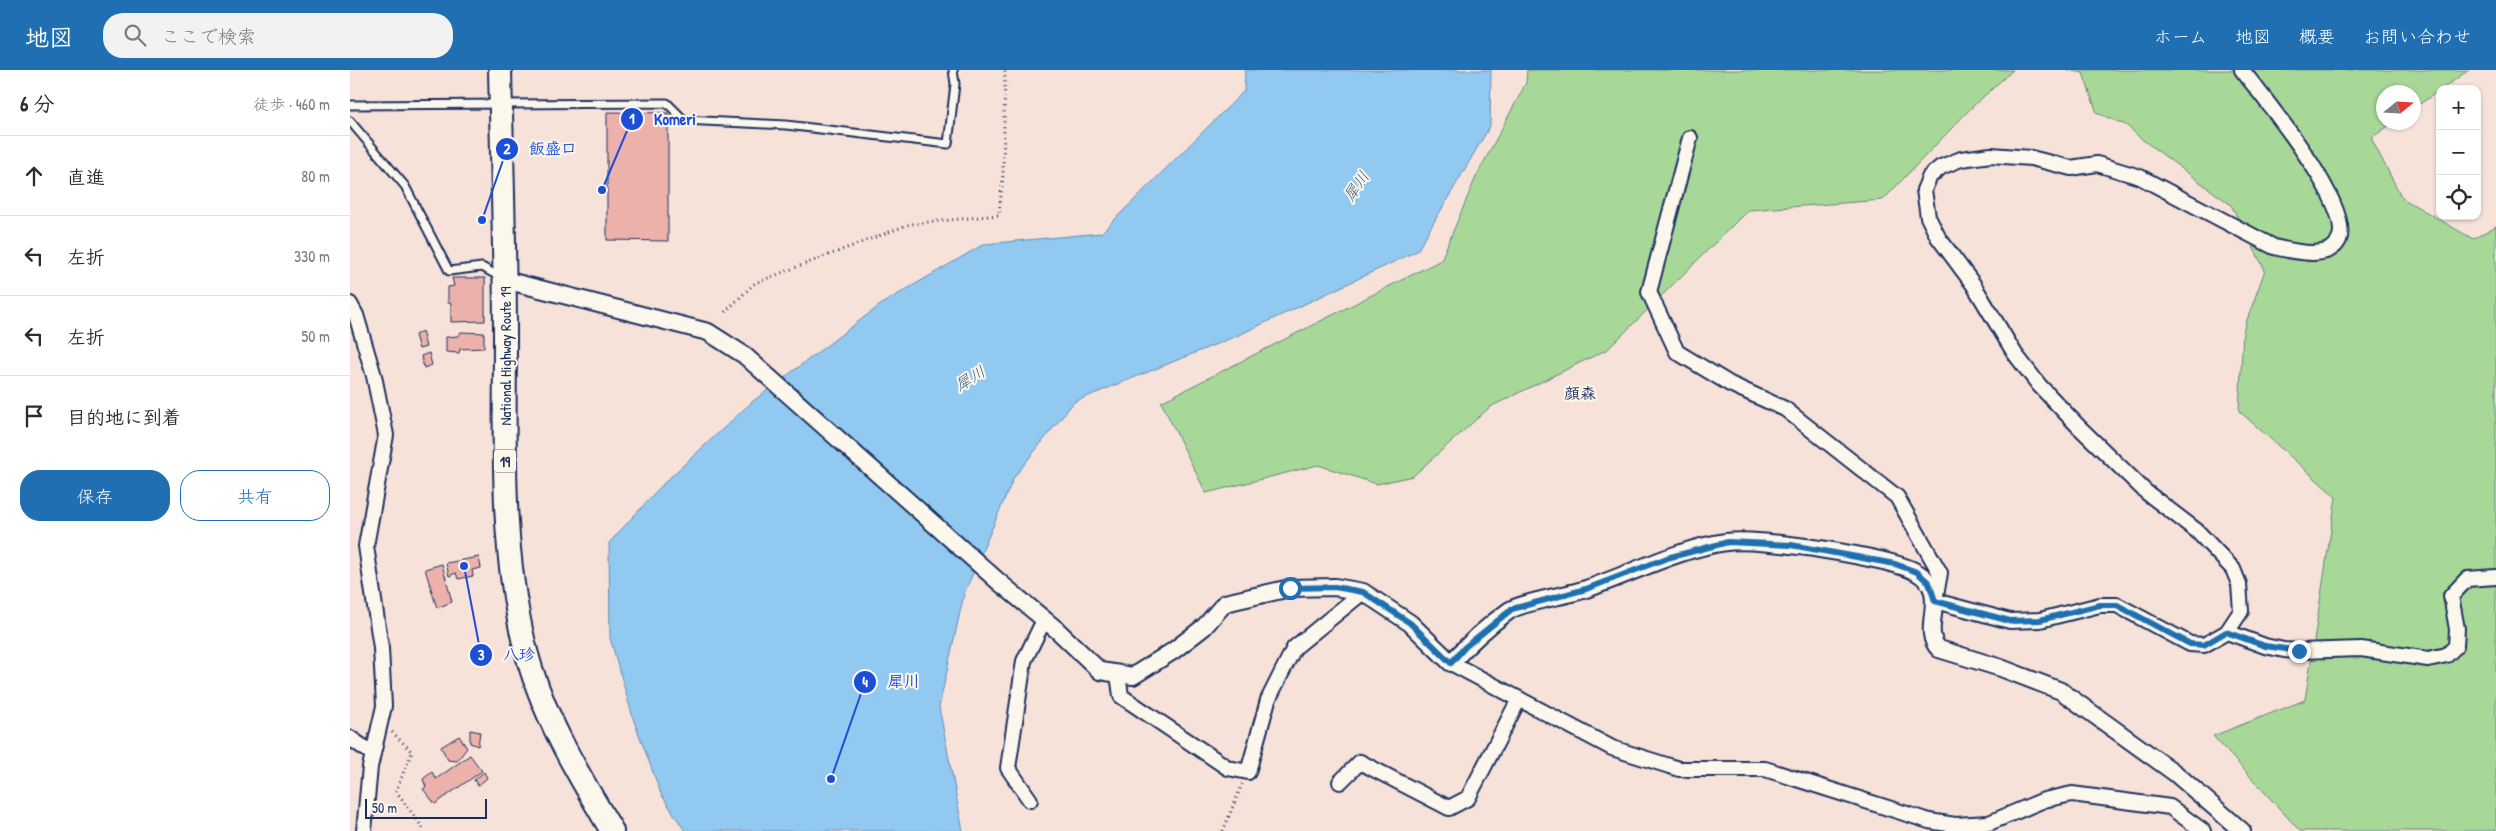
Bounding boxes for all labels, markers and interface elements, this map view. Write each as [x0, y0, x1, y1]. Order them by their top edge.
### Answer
search box [103, 13, 453, 58]
text: 地図 [25, 21, 73, 53]
icon: search [121, 21, 149, 49]
text: ここで検索 [161, 23, 256, 49]
text: ホーム [2154, 24, 2207, 49]
text: 地図 [2235, 24, 2271, 49]
text: 概要 [2299, 24, 2335, 49]
text: お問い合わせ [2363, 24, 2471, 49]
north arrow [2376, 85, 2421, 130]
map controls [2436, 85, 2481, 220]
button: + [2436, 85, 2481, 130]
text: 6 分 [20, 89, 54, 118]
text: 徒歩 · 460 m [253, 93, 330, 115]
callout: Komeri [619, 104, 706, 135]
text: 1 [629, 108, 635, 129]
text: Komeri [654, 108, 696, 130]
button: − [2436, 130, 2481, 175]
callout: 飯盛口 [494, 133, 587, 164]
text: 飯盛口 [529, 137, 577, 159]
text: 2 [503, 138, 511, 159]
icon: ahead [20, 162, 48, 190]
text: 直進 [67, 164, 105, 190]
text: 80 m [301, 165, 330, 187]
water label: 犀川 [1338, 167, 1374, 205]
button: locate [2436, 175, 2481, 220]
icon: left [20, 242, 48, 270]
text: 左折 [67, 244, 105, 270]
text: 330 m [294, 245, 330, 267]
street label: National Highway Route 19 [495, 286, 516, 425]
icon: left [20, 322, 48, 350]
text: 左折 [67, 324, 105, 350]
text: 50 m [302, 325, 330, 347]
water label: 犀川 [951, 360, 989, 396]
district label: 顔森 [1564, 382, 1596, 404]
icon: arrive [20, 402, 48, 430]
text: 目的地に到着 [67, 404, 181, 430]
road number: 19 [494, 450, 516, 472]
button: 保存 [20, 470, 170, 521]
button: 共有 [180, 470, 330, 521]
route start [1279, 577, 1302, 600]
callout: 八珍 [468, 639, 545, 670]
route end [2288, 640, 2311, 663]
text: 八珍 [503, 643, 535, 665]
text: 3 [478, 644, 485, 665]
callout: 犀川 [853, 666, 930, 697]
text: 犀川 [888, 670, 920, 692]
text: 4 [862, 671, 868, 692]
scale bar [365, 796, 488, 819]
text: 50 m [372, 798, 397, 817]

